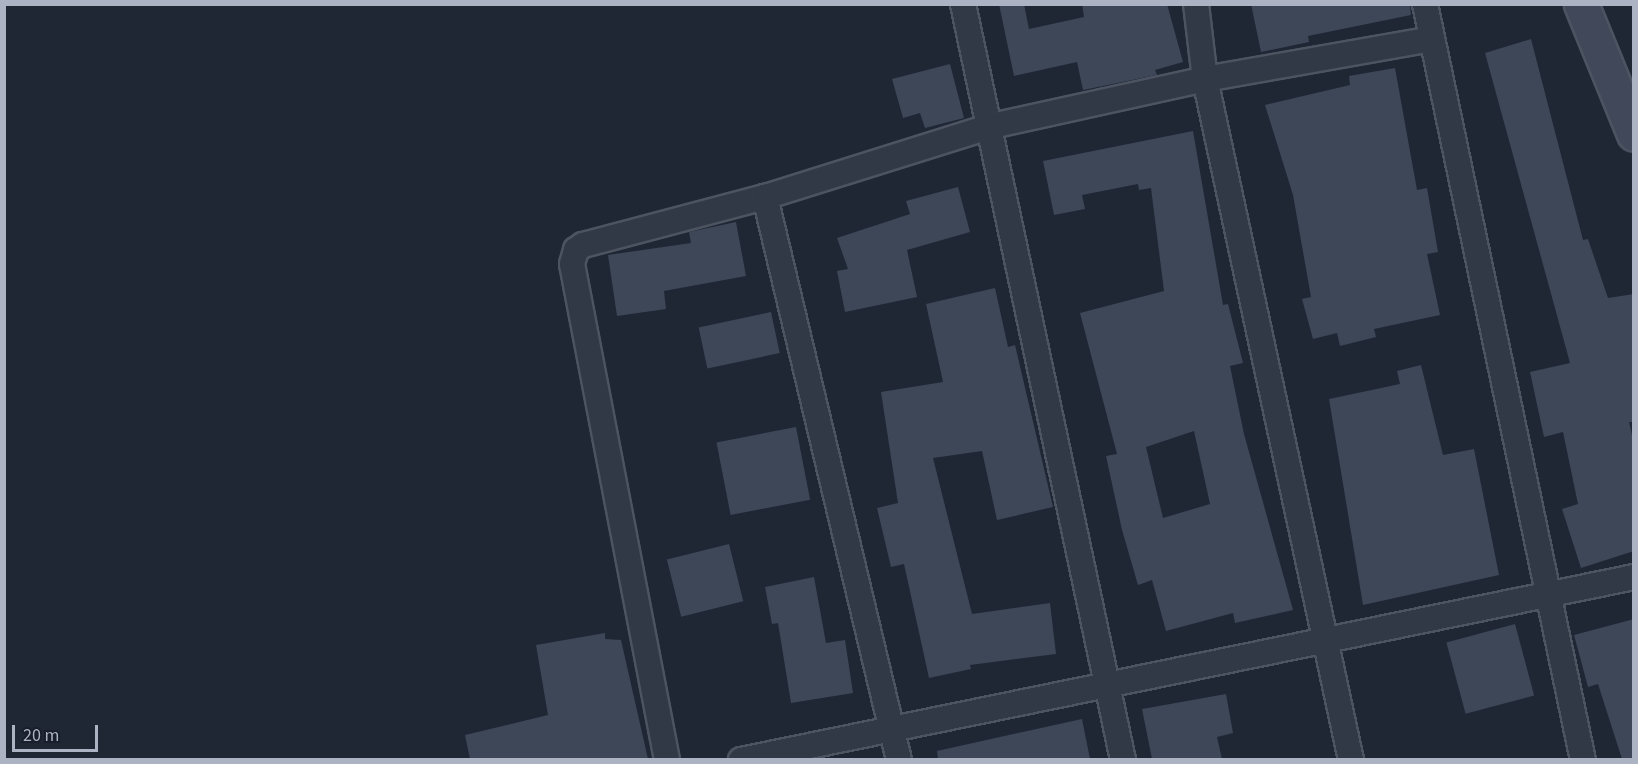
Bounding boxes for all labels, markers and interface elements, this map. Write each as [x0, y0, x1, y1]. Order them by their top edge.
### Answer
scale bar [15, 713, 100, 751]
text: 20 m [23, 723, 59, 748]

